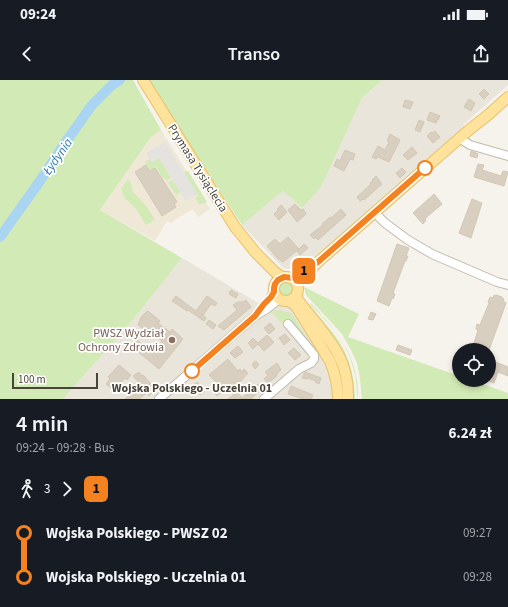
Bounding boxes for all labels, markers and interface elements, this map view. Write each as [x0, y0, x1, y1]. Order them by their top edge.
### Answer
text: 09:24 [20, 4, 56, 25]
text: Transo [228, 42, 280, 67]
icon: back [16, 43, 38, 65]
icon: share [470, 43, 492, 65]
street label: Prymasa Tysiąclecia [164, 121, 232, 216]
water label: Łydynia [38, 135, 77, 179]
unlabelled marker [417, 160, 433, 176]
line badge: 1 [291, 258, 317, 284]
text: 1 [300, 261, 308, 281]
place label: PWSZ Wydział Ochrony Zdrowia [78, 325, 164, 356]
marker: PWSZ Wydział Ochrony Zdrowia [167, 335, 177, 345]
map controls [452, 343, 496, 387]
button: locate [452, 343, 496, 387]
marker: Wojska Polskiego - Uczelnia 01 [184, 363, 200, 379]
scale bar [12, 371, 98, 390]
text: 100 m [18, 372, 46, 387]
place label: Wojska Polskiego - Uczelnia 01 [112, 380, 272, 397]
text: 4 min [16, 408, 68, 440]
text: 6.24 zł [448, 423, 492, 444]
text: 09:24 – 09:28 · Bus [16, 439, 114, 457]
icon: walk [16, 478, 38, 500]
icon: forward [56, 478, 78, 500]
text: 1 [92, 479, 100, 499]
text: 3 [44, 480, 50, 498]
text: Wojska Polskiego - PWSZ 02 [46, 523, 228, 544]
text: 09:27 [463, 524, 492, 542]
text: Wojska Polskiego - Uczelnia 01 [46, 567, 247, 588]
text: 09:28 [463, 568, 492, 586]

